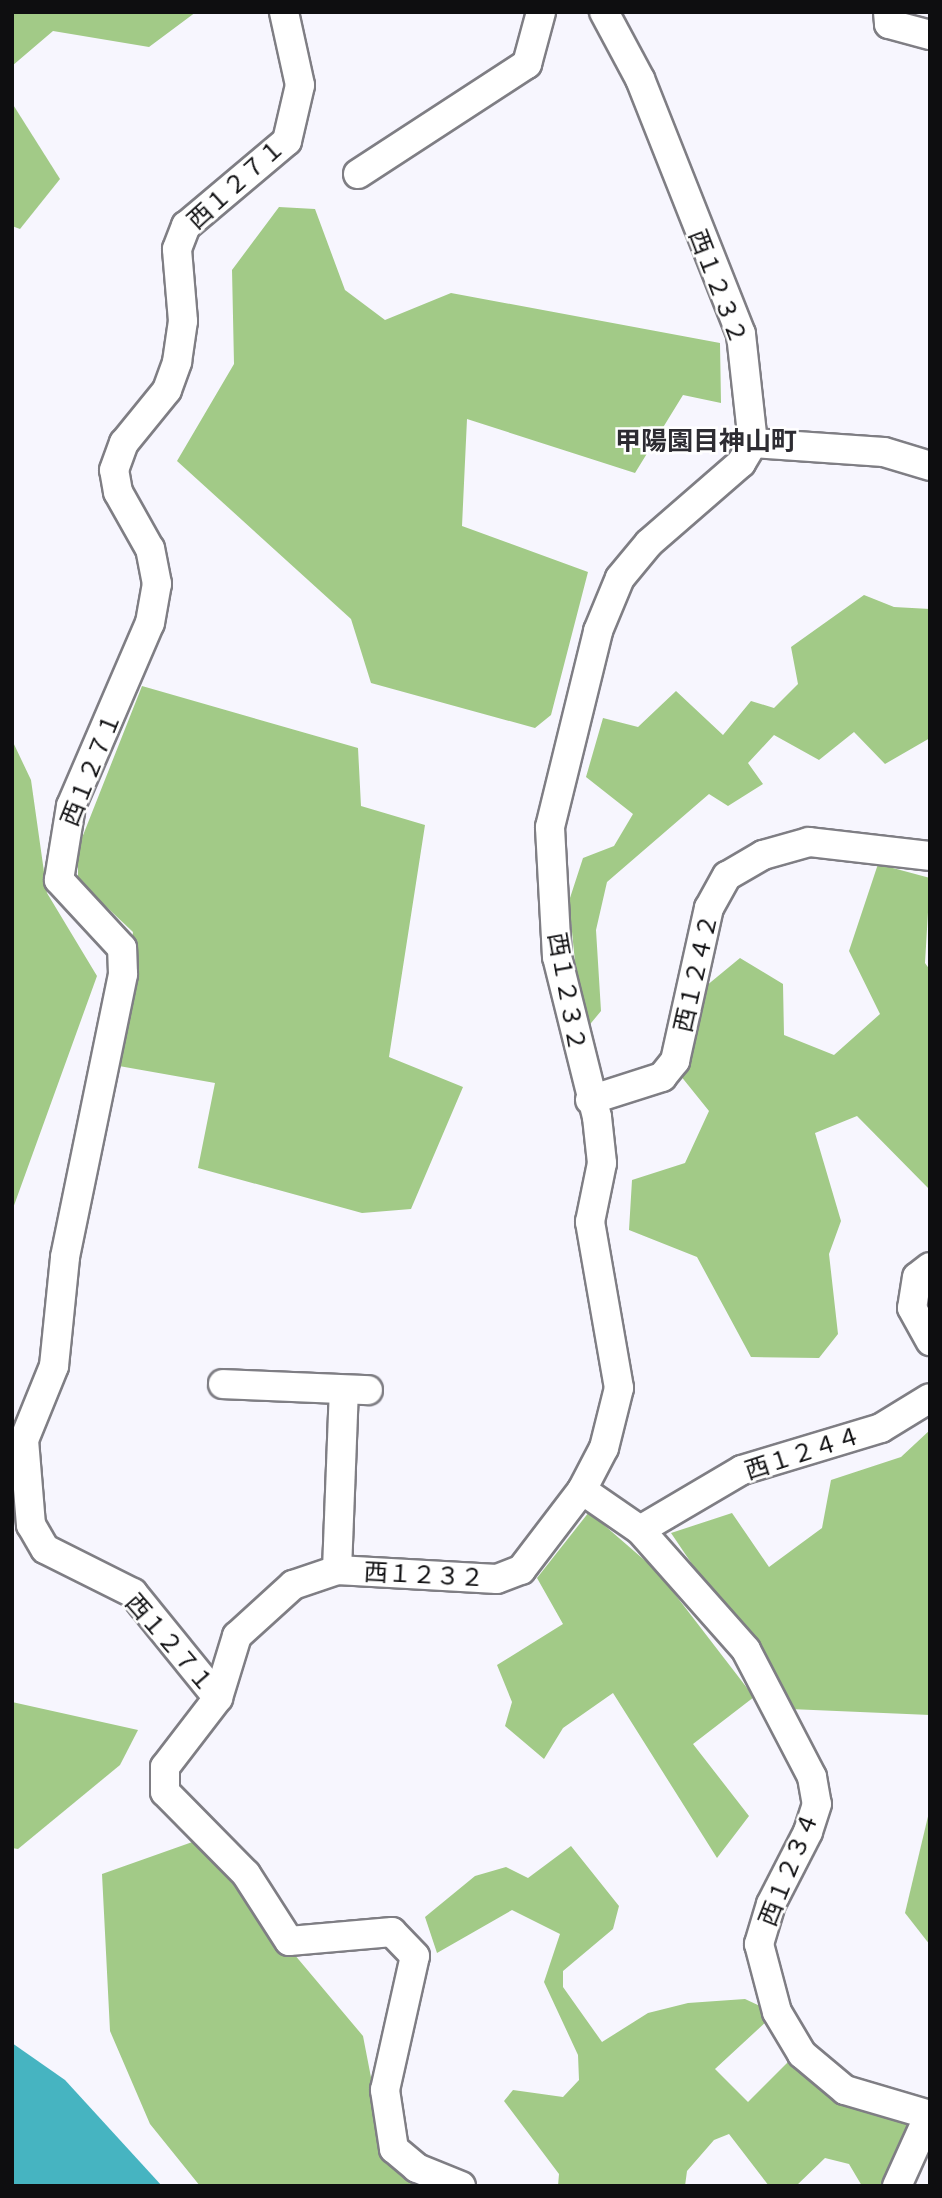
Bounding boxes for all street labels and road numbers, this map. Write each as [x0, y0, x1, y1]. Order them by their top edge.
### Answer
street label: 西１２７１ [182, 133, 290, 235]
street label: 西１２３２ [683, 226, 753, 348]
street label: 西１２７１ [55, 708, 127, 830]
street label: 西１２４２ [668, 911, 724, 1035]
street label: 西１２３２ [542, 930, 592, 1054]
street label: 西１２４４ [741, 1421, 865, 1485]
street label: 西１２３２ [363, 1557, 485, 1593]
street label: 西１２７１ [120, 1588, 220, 1698]
street label: 西１２３４ [753, 1808, 825, 1930]

